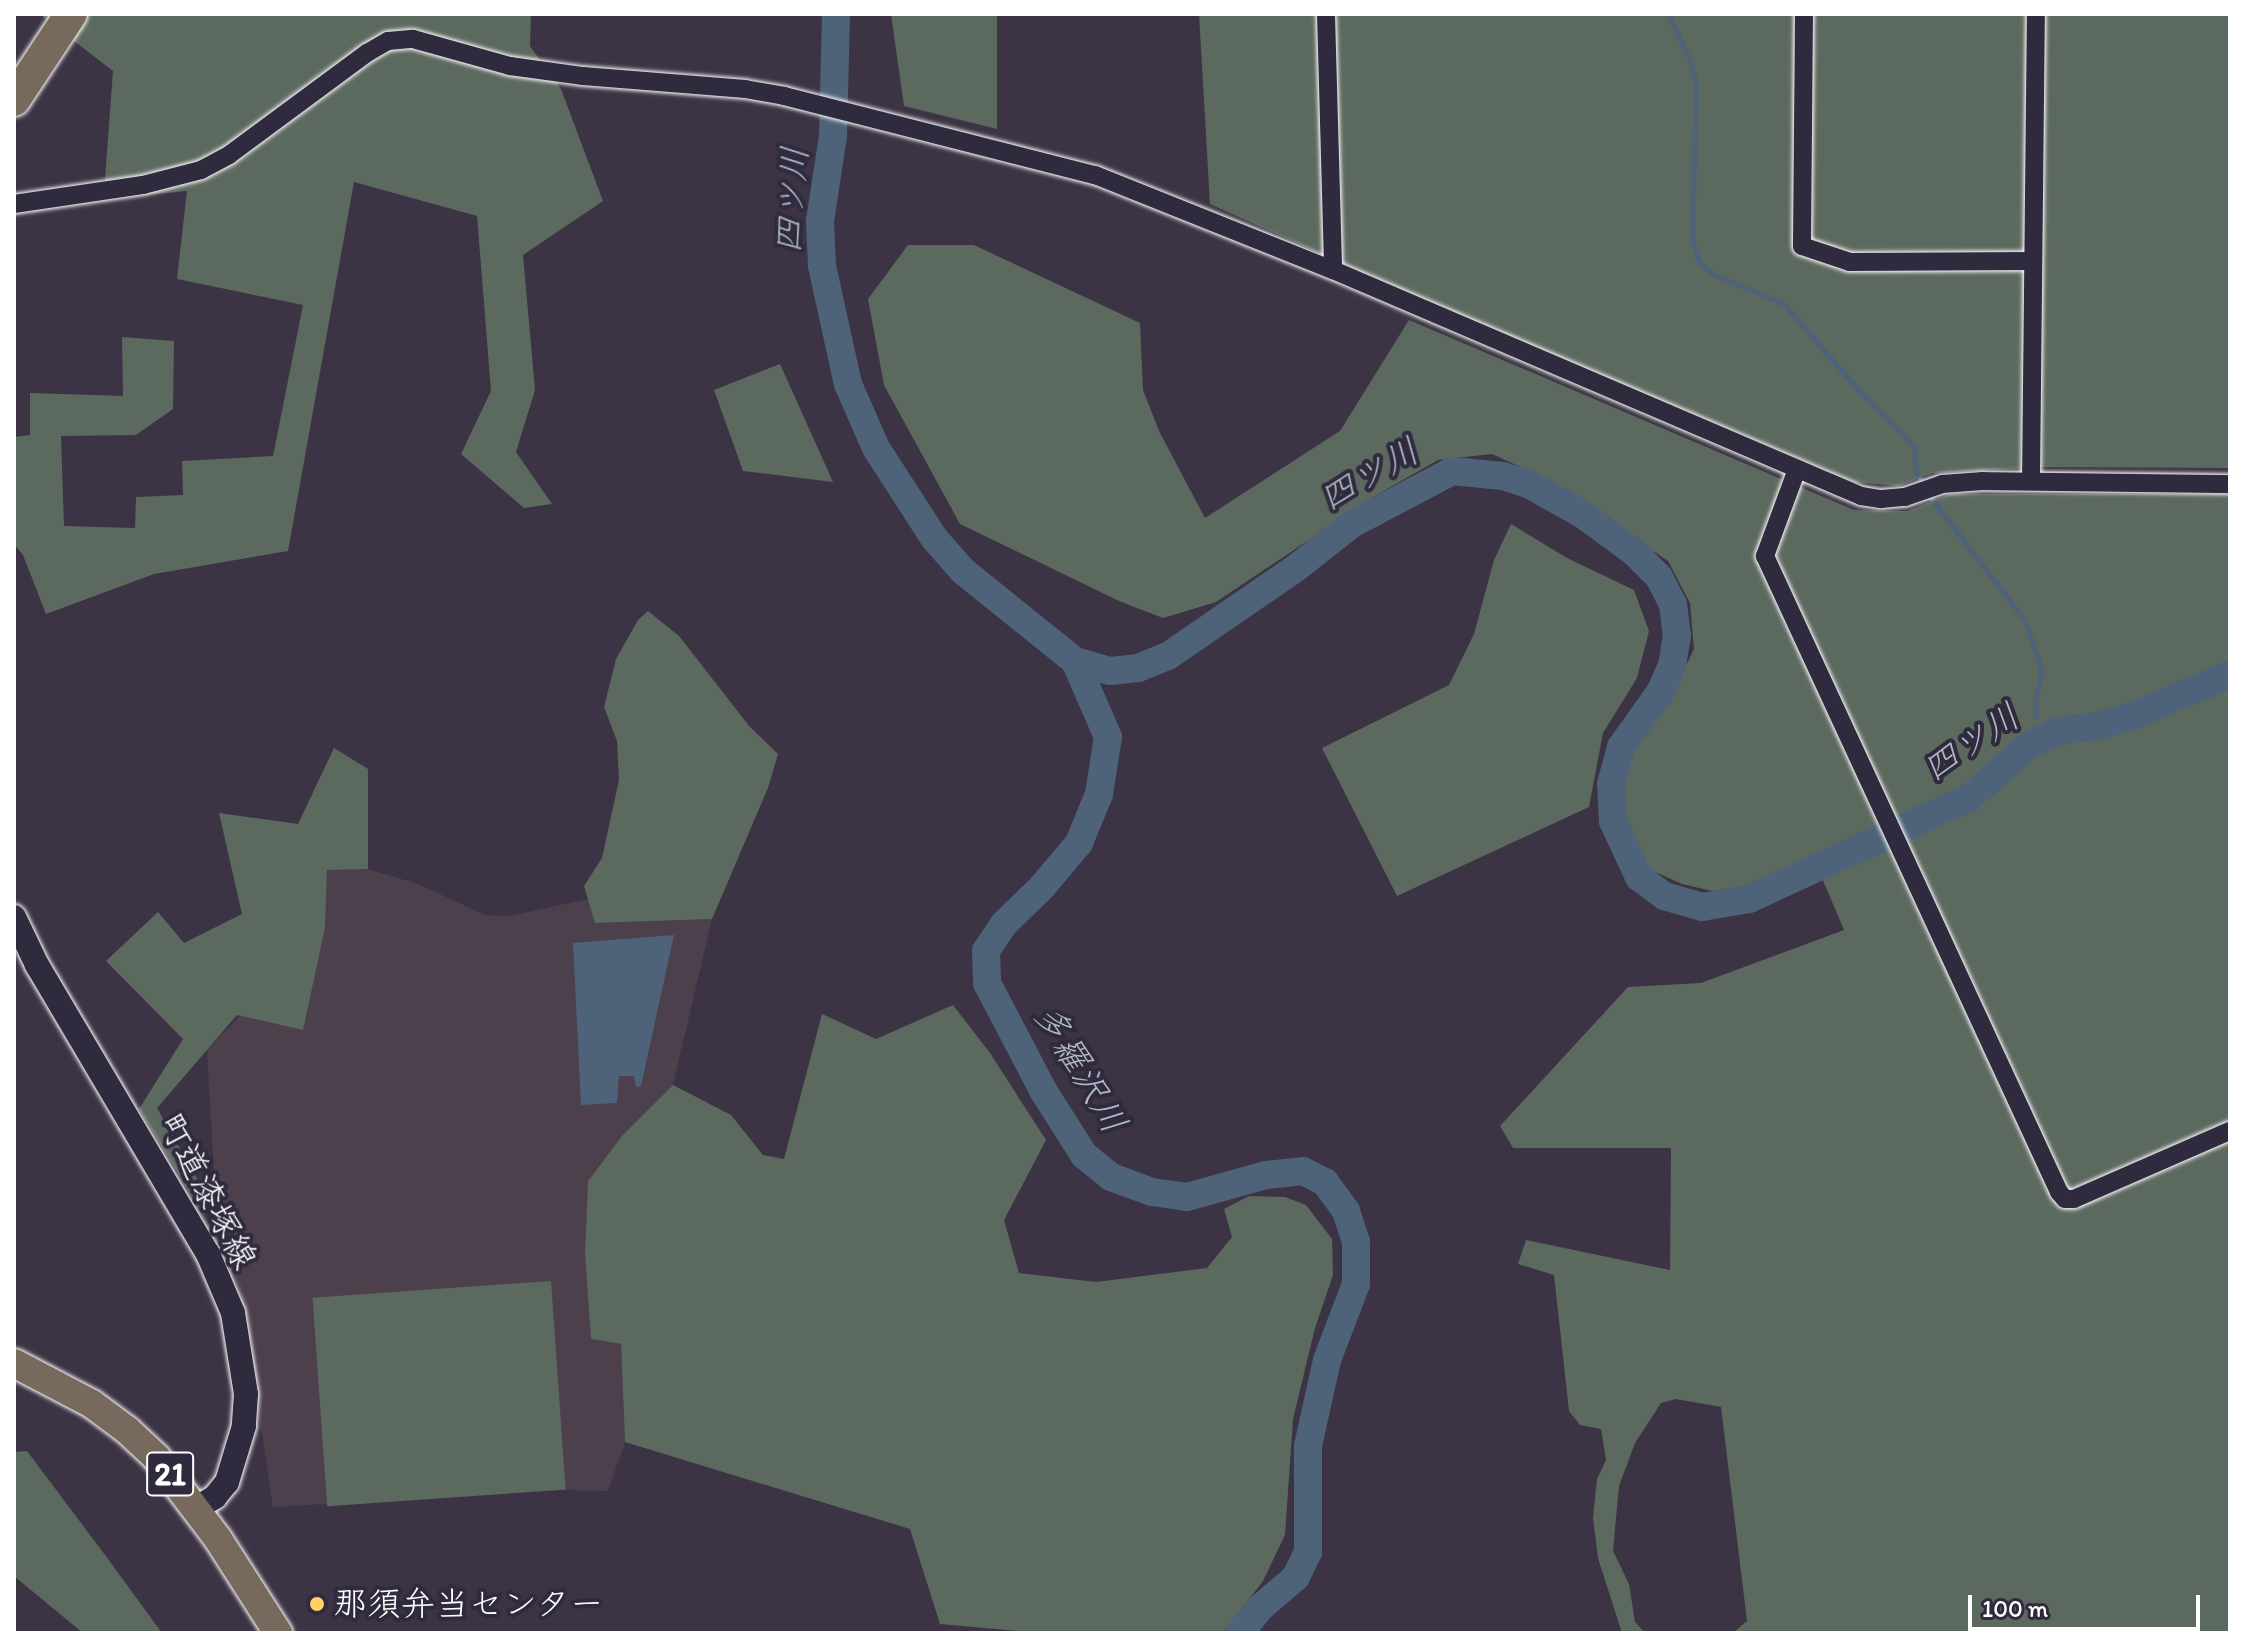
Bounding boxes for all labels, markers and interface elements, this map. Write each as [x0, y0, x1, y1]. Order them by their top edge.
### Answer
water label: 四ツ川 [766, 145, 816, 255]
water label: 四ツ川 [1311, 428, 1427, 520]
water label: 四ツ川 [1914, 694, 2028, 790]
water label: 多羅沢川 [1025, 995, 1137, 1141]
street label: 町道漆塚線 [150, 1106, 266, 1276]
road number: 21 [146, 1446, 194, 1502]
scale bar [1972, 1579, 2204, 1629]
place label: 那須弁当センター [333, 1584, 605, 1624]
text: 100 m [1982, 1594, 2048, 1623]
marker: 那須弁当センター [308, 1595, 326, 1613]

